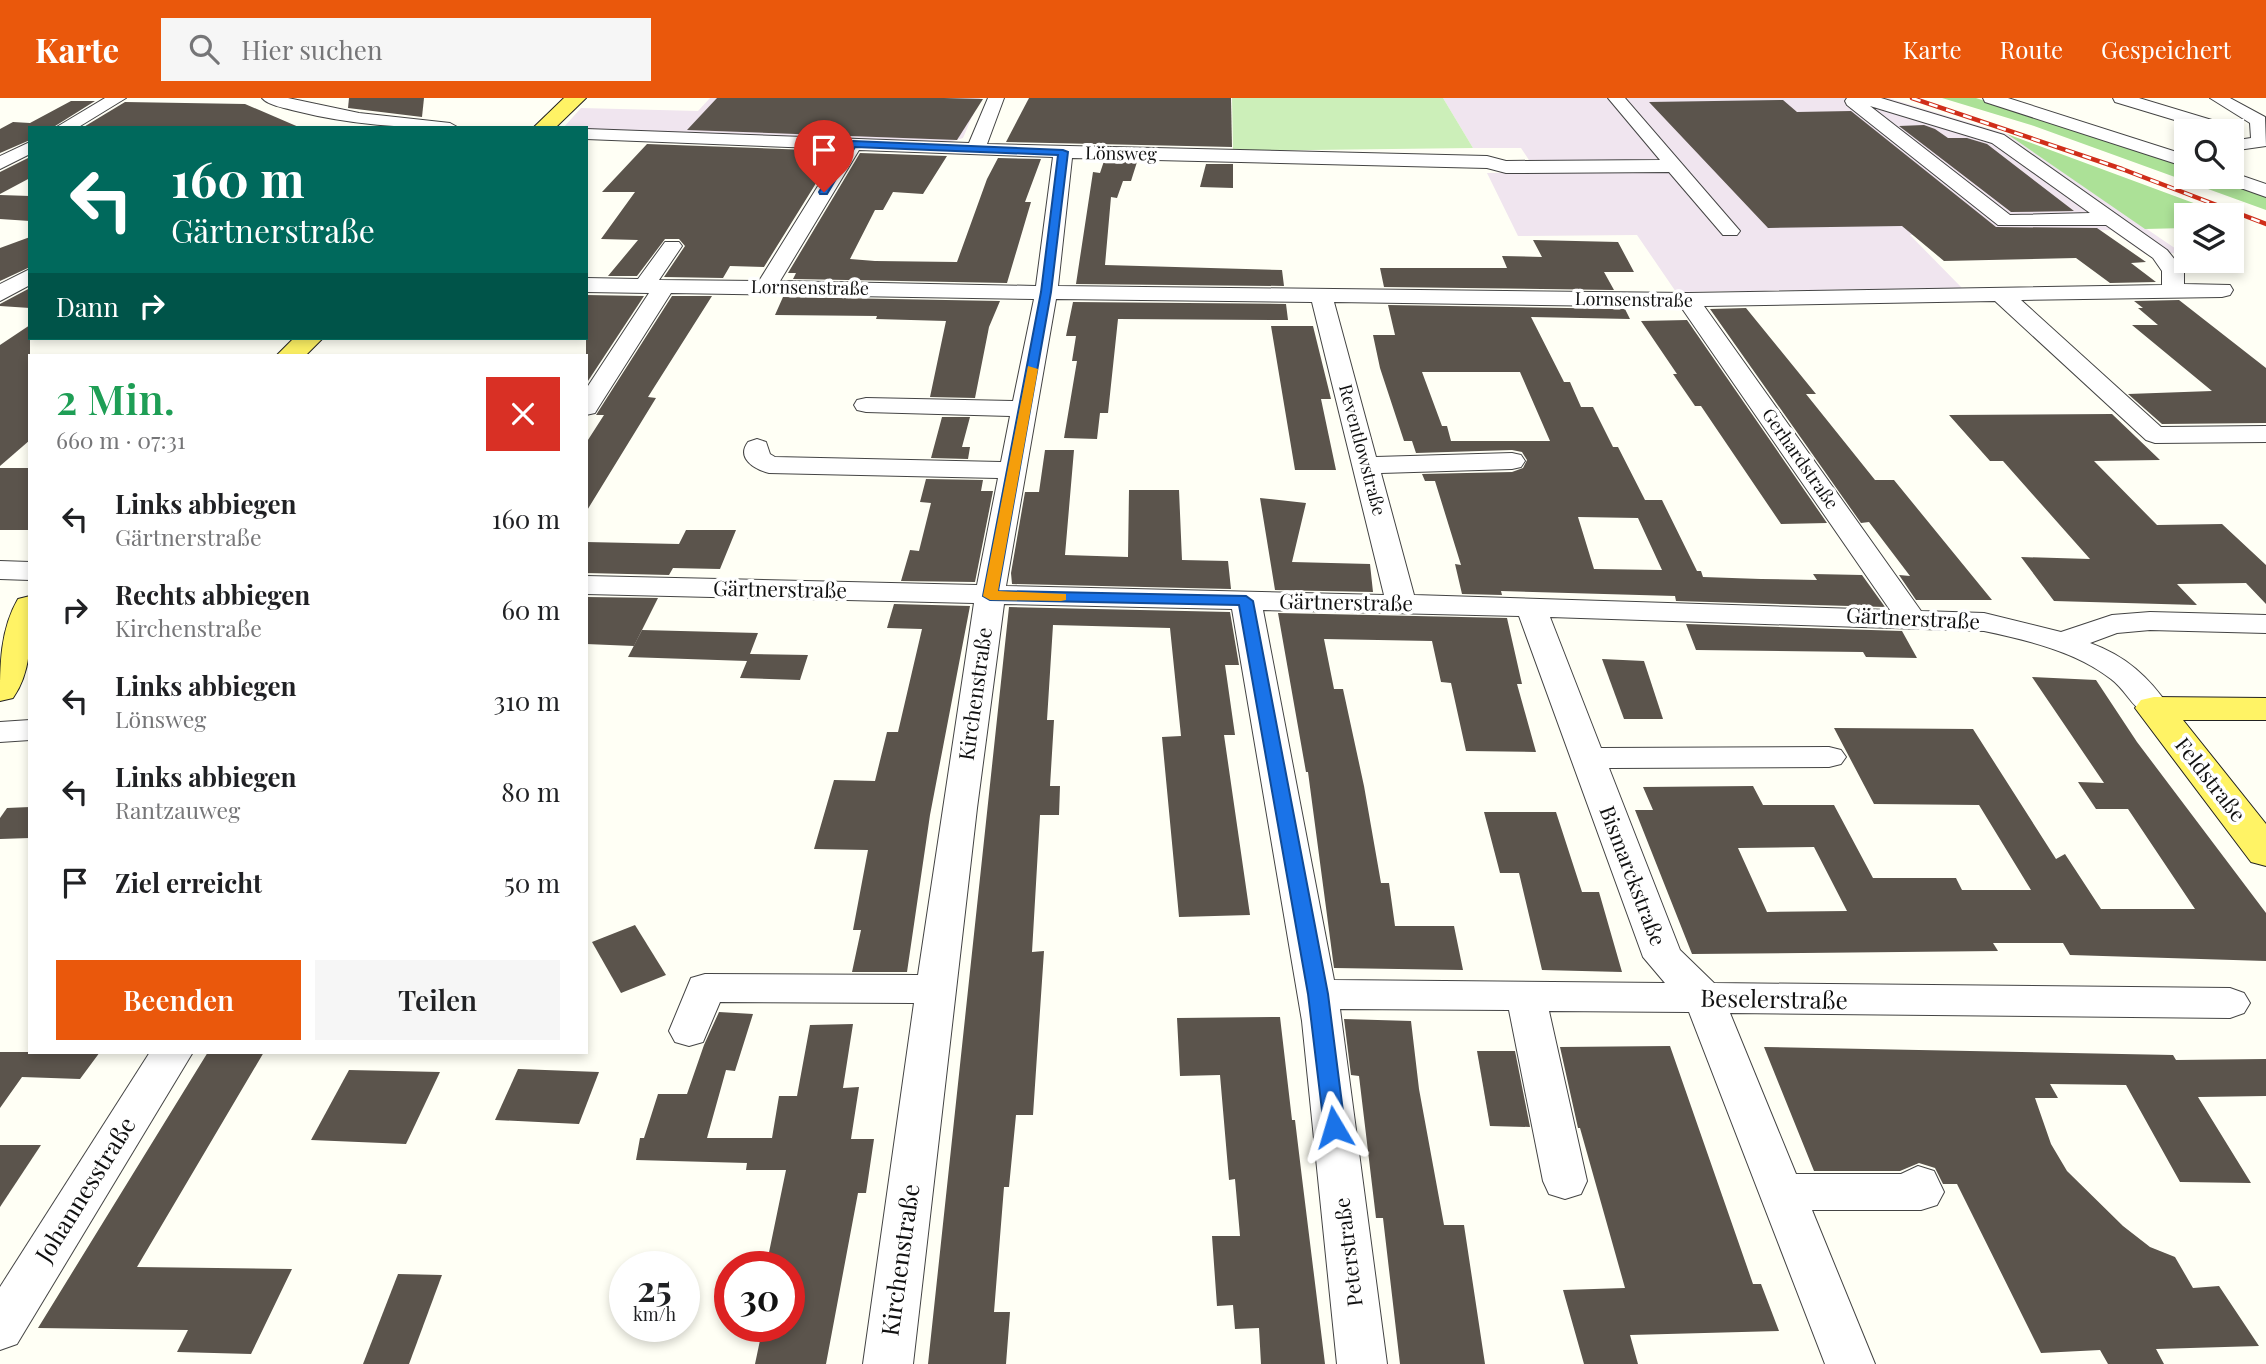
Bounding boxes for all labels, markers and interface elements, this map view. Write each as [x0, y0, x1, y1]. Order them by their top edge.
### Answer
search box [161, 18, 651, 81]
text: Karte [35, 27, 119, 71]
icon: search [185, 30, 223, 68]
text: Hier suchen [241, 32, 383, 67]
text: Karte [1903, 33, 1962, 65]
text: Route [2000, 33, 2063, 65]
text: Gespeichert [2101, 33, 2231, 65]
map controls [2174, 119, 2244, 273]
button: search [2174, 119, 2244, 189]
pin [794, 120, 854, 192]
icon: arrive [805, 131, 843, 169]
street label: Lönsweg [1085, 140, 1157, 166]
text: 160 m [171, 145, 305, 210]
icon: left [56, 154, 147, 245]
button: layers [2174, 203, 2244, 273]
text: Gärtnerstraße [171, 208, 375, 251]
street label: Lornsenstraße [751, 274, 869, 300]
street label: Lornsenstraße [1575, 286, 1693, 312]
icon: right [133, 287, 171, 325]
text: Dann [56, 289, 119, 324]
text: 2 Min. [56, 370, 175, 426]
button: close [486, 377, 560, 451]
street label: Reventlowstraße [1334, 381, 1392, 518]
street label: Gerhardstraße [1757, 403, 1845, 514]
text: 660 m · 07:31 [56, 424, 185, 455]
text: Links abbiegen [115, 486, 296, 521]
icon: left [56, 500, 94, 538]
text: 160 m [492, 501, 560, 536]
text: Gärtnerstraße [115, 521, 262, 552]
street label: Gärtnerstraße [713, 573, 847, 603]
text: Rechts abbiegen [115, 577, 310, 612]
street label: Gärtnerstraße [1279, 586, 1413, 616]
icon: right [56, 591, 94, 629]
text: 60 m [501, 592, 560, 627]
street label: Gärtnerstraße [1846, 600, 1981, 634]
text: Kirchenstraße [115, 612, 262, 643]
street label: Kirchenstraße [951, 625, 997, 762]
text: Links abbiegen [115, 668, 296, 703]
icon: left [56, 682, 94, 720]
text: 310 m [493, 683, 560, 718]
text: Lönsweg [115, 703, 206, 734]
street label: Feldstraße [2170, 731, 2253, 827]
text: Links abbiegen [115, 759, 296, 794]
icon: left [56, 773, 94, 811]
text: 80 m [501, 774, 560, 809]
text: Rantzauweg [115, 794, 240, 825]
street label: Bismarckstraße [1594, 801, 1673, 949]
icon: arrive [56, 864, 94, 902]
text: Ziel erreicht [115, 865, 262, 900]
text: 50 m [504, 865, 560, 900]
button: Beenden [56, 960, 301, 1040]
button: Teilen [315, 960, 560, 1040]
street label: Beselerstraße [1700, 981, 1848, 1015]
position arrow [1297, 1090, 1371, 1164]
street label: Johannesstraße [26, 1110, 142, 1269]
street label: Kirchenstraße [873, 1182, 926, 1338]
street label: Peterstraße [1326, 1196, 1368, 1308]
speed limit sign: 30 [714, 1251, 805, 1342]
text: 25 [637, 1264, 672, 1311]
text: km/h [633, 1302, 676, 1326]

